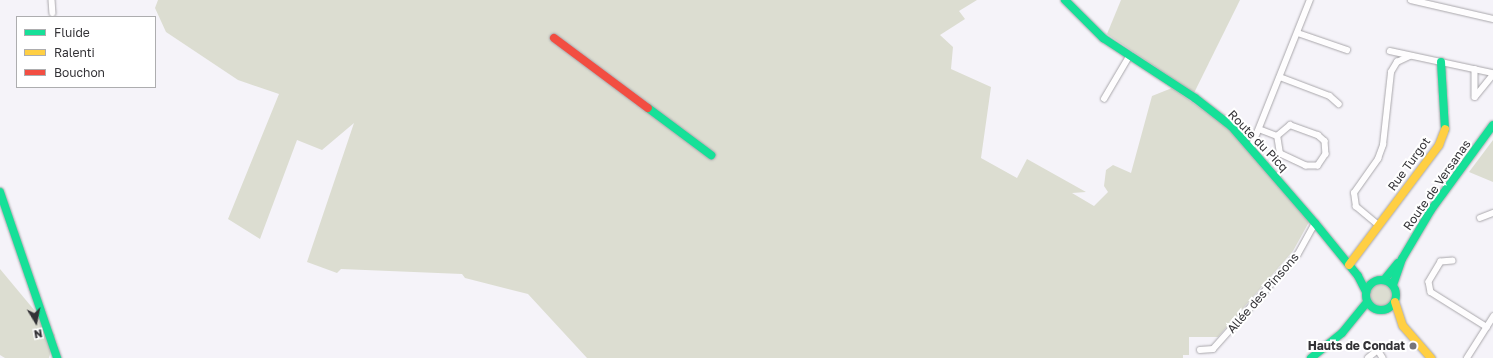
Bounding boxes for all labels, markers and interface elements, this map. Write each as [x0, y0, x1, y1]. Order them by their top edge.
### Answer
legend [16, 16, 156, 88]
text: Fluide [54, 25, 90, 40]
text: Ralenti [54, 45, 95, 60]
text: Bouchon [54, 65, 105, 80]
street label: Route du Picq [1225, 107, 1291, 175]
street label: Rue Turgot [1385, 134, 1433, 194]
street label: Route de Versanas [1400, 137, 1474, 233]
street label: Allée des Pinsons [1224, 250, 1302, 336]
north arrow [16, 302, 56, 342]
text: N [33, 327, 43, 341]
place label: Hauts de Condat [1308, 339, 1405, 353]
marker: Hauts de Condat [1408, 341, 1418, 351]

